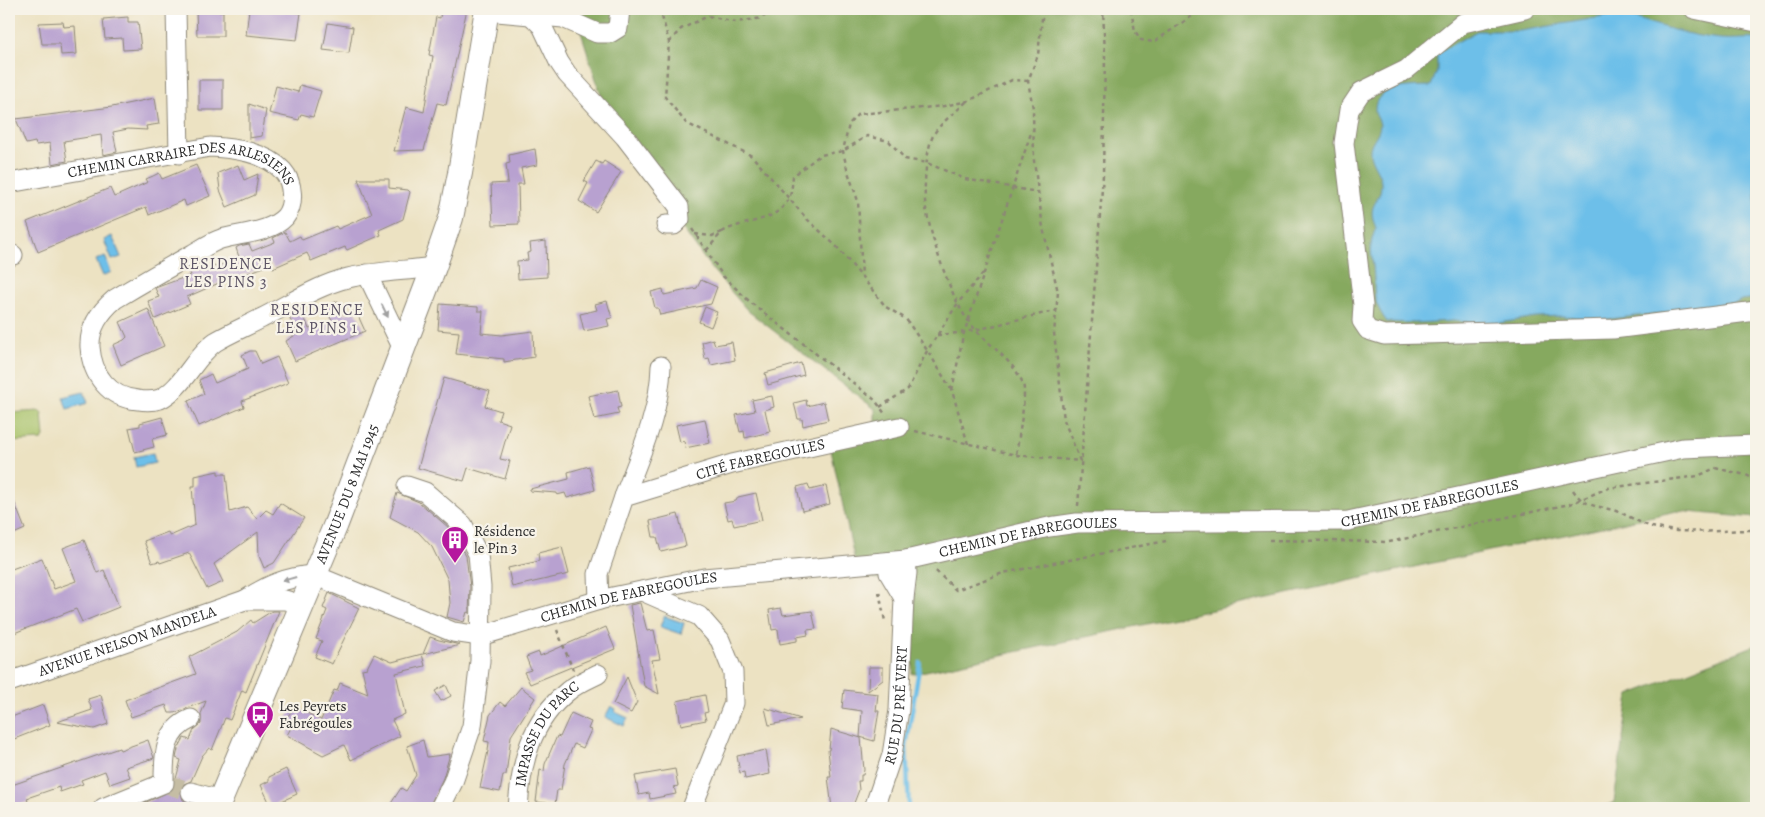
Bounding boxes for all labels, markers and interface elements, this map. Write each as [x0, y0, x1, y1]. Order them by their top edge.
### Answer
text: CHEMIN CARRAIRE DES ARLESIENS [66, 137, 300, 188]
street label: CHEMIN CARRAIRE DES ARLESIENS [56, 166, 296, 200]
district label: RESIDENCE LES PINS 3 [179, 253, 273, 293]
district label: RESIDENCE LES PINS 1 [270, 299, 364, 339]
one-way arrow [382, 304, 390, 318]
street label: AVENUE DU 8 MAI 1945 [310, 421, 383, 568]
street label: CITÉ FABREGOULES [693, 434, 827, 484]
street label: CHEMIN DE FABREGOULES [1341, 474, 1521, 531]
street label: CHEMIN DE FABREGOULES [937, 513, 1118, 562]
place label: Résidence le Pin 3 [474, 521, 536, 558]
building icon: Résidence le Pin 3 [440, 525, 470, 564]
street label: CHEMIN DE FABREGOULES [538, 567, 718, 627]
one-way arrow [281, 575, 296, 583]
street label: AVENUE NELSON MANDELA [35, 601, 219, 681]
street label: RUE DU PRÉ VERT [879, 645, 912, 767]
street label: IMPASSE DU PARC [510, 676, 583, 788]
place label: Les Peyrets Fabrégoules [279, 696, 352, 733]
bus stop icon: Les Peyrets Fabrégoules [245, 700, 275, 739]

